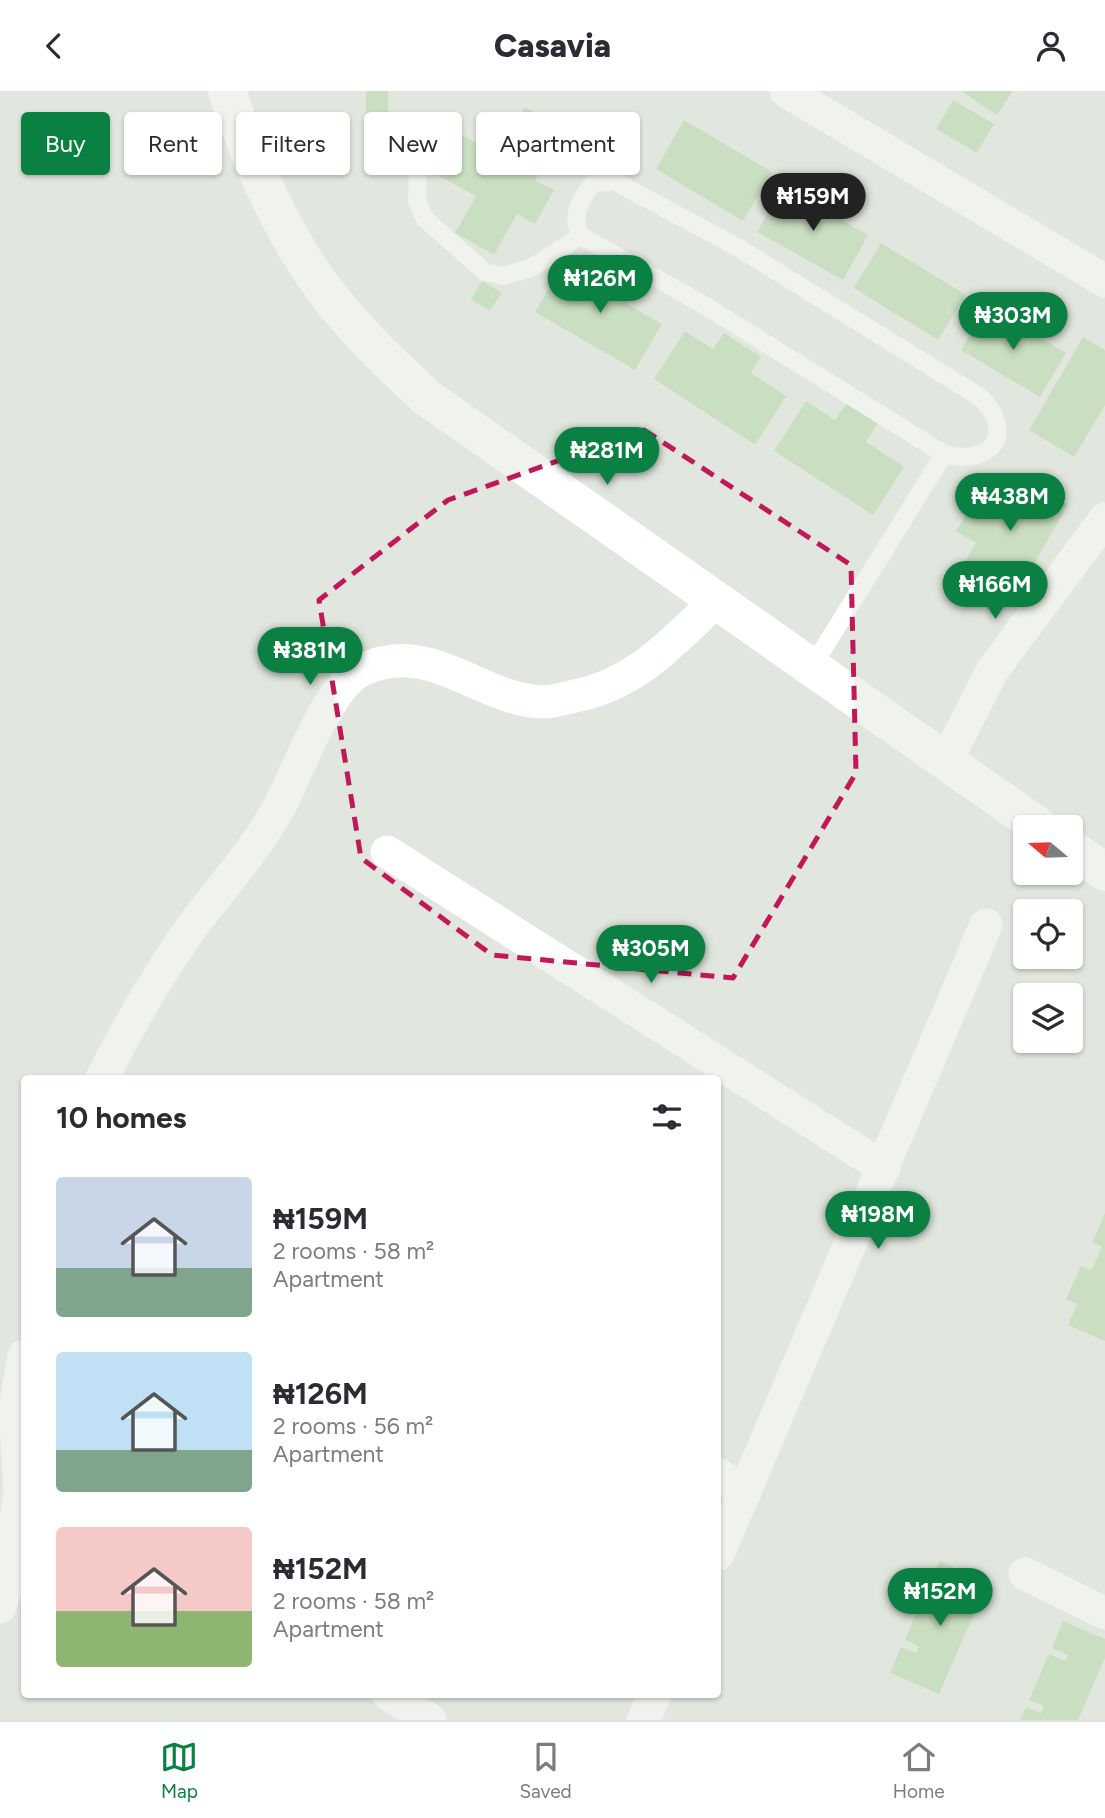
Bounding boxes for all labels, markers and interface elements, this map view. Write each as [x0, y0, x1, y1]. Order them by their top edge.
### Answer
icon: back [35, 27, 73, 65]
text: Casavia [494, 27, 611, 65]
icon: person [1032, 27, 1070, 65]
chip: Buy [21, 112, 110, 175]
chip: Rent [124, 112, 222, 175]
chip: Filters [236, 112, 350, 175]
chip: New [364, 112, 462, 175]
chip: Apartment [476, 112, 640, 175]
pin: ₦159M [764, 173, 862, 233]
text: ₦159M [777, 182, 849, 210]
pin: ₦126M [551, 255, 649, 315]
text: ₦126M [564, 264, 636, 292]
pin: ₦303M [964, 293, 1062, 352]
text: ₦303M [975, 301, 1051, 329]
pin: ₦281M [558, 427, 656, 487]
text: ₦281M [570, 436, 644, 464]
pin: ₦438M [961, 473, 1059, 533]
text: ₦438M [971, 482, 1049, 510]
pin: ₦166M [946, 561, 1044, 621]
text: ₦166M [959, 570, 1031, 598]
pin: ₦381M [261, 627, 359, 687]
text: ₦381M [274, 636, 346, 664]
north arrow [1013, 815, 1083, 885]
map controls [1013, 815, 1083, 1053]
button: locate [1013, 899, 1083, 969]
pin: ₦305M [602, 925, 700, 985]
text: ₦305M [612, 934, 690, 962]
button: layers [1013, 983, 1083, 1053]
icon: filters [648, 1098, 686, 1136]
text: 10 homes [56, 1099, 187, 1136]
pin: ₦198M [829, 1191, 927, 1251]
text: ₦159M [273, 1200, 368, 1237]
text: ₦198M [841, 1200, 915, 1228]
icon: home [112, 1205, 196, 1289]
text: 2 rooms · 58 m² [273, 1237, 434, 1265]
text: Apartment [273, 1265, 384, 1293]
text: ₦126M [273, 1375, 368, 1412]
icon: home [112, 1380, 196, 1464]
text: 2 rooms · 56 m² [273, 1412, 433, 1440]
text: Apartment [273, 1440, 384, 1468]
text: ₦152M [273, 1550, 368, 1587]
icon: home [112, 1555, 196, 1639]
pin: ₦152M [891, 1569, 989, 1628]
text: ₦152M [904, 1577, 976, 1605]
text: 2 rooms · 58 m² [273, 1587, 434, 1615]
text: Apartment [273, 1615, 384, 1643]
tab: Map [160, 1738, 198, 1803]
tab: Saved [519, 1738, 572, 1803]
tab: Home [893, 1738, 945, 1803]

